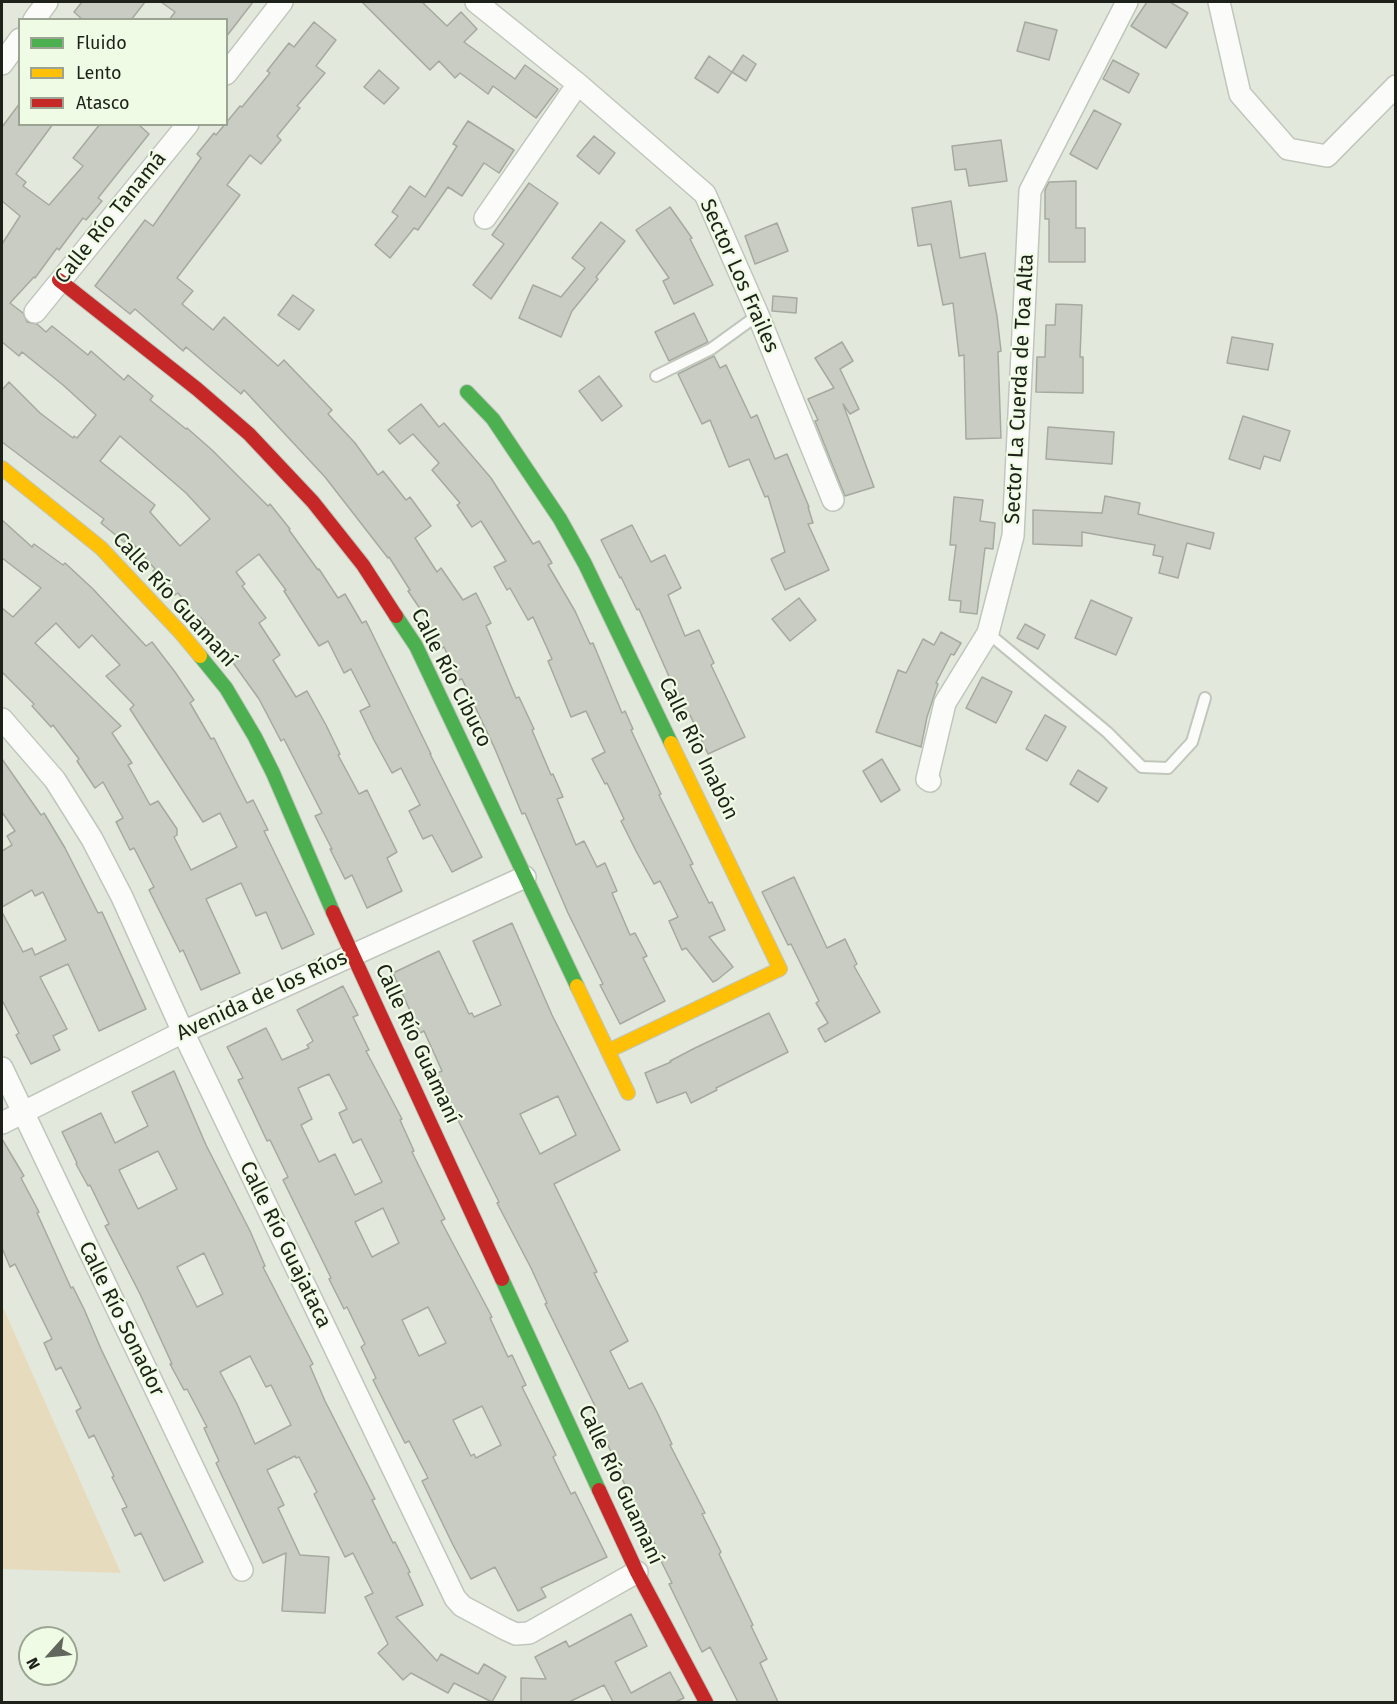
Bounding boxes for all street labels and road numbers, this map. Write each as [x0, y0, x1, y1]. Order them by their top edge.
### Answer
street label: Calle Río Tanamá [50, 147, 172, 289]
street label: Sector Los Frailes [694, 195, 784, 357]
street label: Sector La Cuerda de Toa Alta [1000, 253, 1040, 525]
street label: Calle Río Guamaní [107, 527, 241, 673]
street label: Calle Río Cibuco [405, 604, 497, 752]
street label: Calle Río Inabón [653, 674, 743, 824]
street label: Avenida de los Ríos [173, 945, 351, 1047]
street label: Calle Río Guamaní [369, 960, 465, 1128]
street label: Calle Río Guajataca [234, 1157, 336, 1333]
street label: Calle Río Sonador [73, 1238, 169, 1400]
street label: Calle Río Guamaní [572, 1401, 668, 1569]

